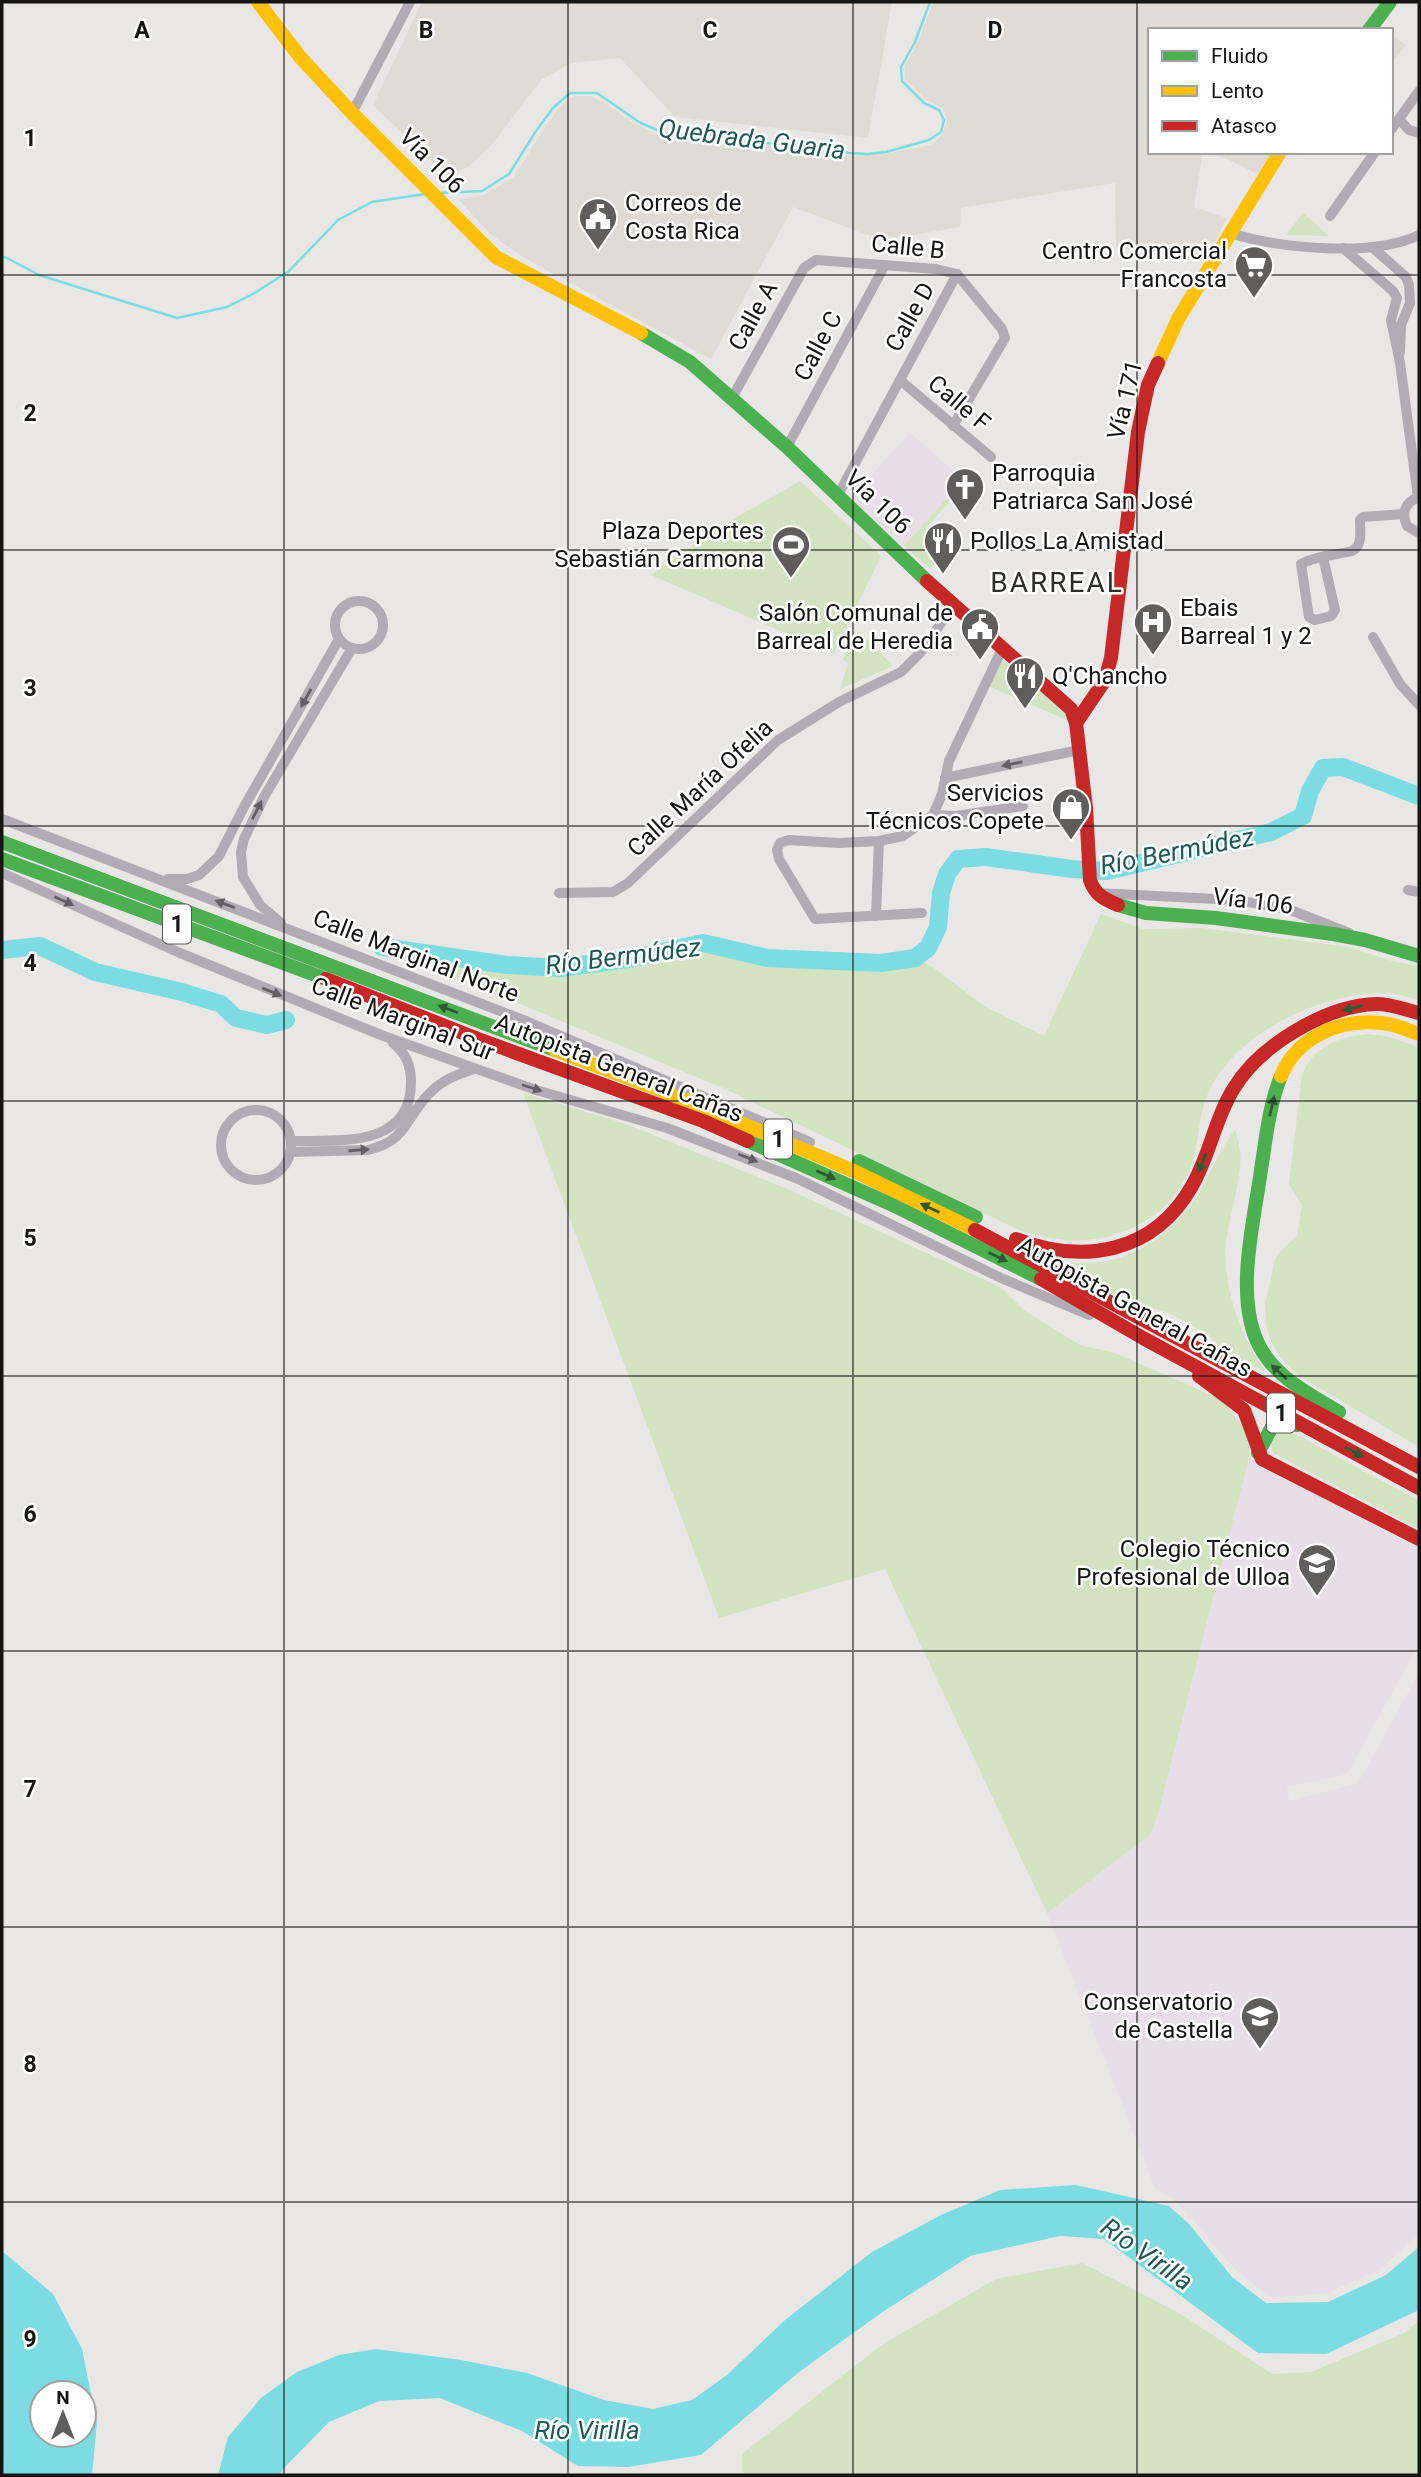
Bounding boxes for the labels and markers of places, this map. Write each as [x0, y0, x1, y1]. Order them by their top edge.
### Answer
place label: Correos de Costa Rica [625, 189, 741, 245]
public building icon: Correos de Costa Rica [577, 196, 619, 251]
place label: Centro Comercial Francosta [1042, 237, 1227, 293]
supermarket icon: Centro Comercial Francosta [1233, 244, 1275, 299]
place label: Parroquia Patriarca San José [992, 459, 1193, 515]
church icon: Parroquia Patriarca San José [944, 466, 986, 521]
place label: Plaza Deportes Sebastián Carmona [554, 517, 764, 573]
restaurant icon: Pollos La Amistad [922, 520, 964, 575]
sports icon: Plaza Deportes Sebastián Carmona [770, 524, 812, 579]
place label: Pollos La Amistad [970, 527, 1164, 555]
place label: Ebais Barreal 1 y 2 [1180, 594, 1312, 650]
place label: Salón Comunal de Barreal de Heredia [756, 599, 953, 655]
hospital icon: Ebais Barreal 1 y 2 [1132, 601, 1174, 656]
public building icon: Salón Comunal de Barreal de Heredia [959, 606, 1001, 661]
restaurant icon: Q'Chancho [1004, 655, 1046, 710]
place label: Q'Chancho [1052, 662, 1167, 690]
place label: Servicios Técnicos Copete [866, 779, 1044, 835]
shop icon: Servicios Técnicos Copete [1050, 786, 1092, 841]
place label: Colegio Técnico Profesional de Ulloa [1076, 1535, 1290, 1591]
school or university icon: Colegio Técnico Profesional de Ulloa [1296, 1542, 1338, 1597]
place label: Conservatorio de Castella [1084, 1988, 1233, 2044]
school or university icon: Conservatorio de Castella [1239, 1995, 1281, 2050]

